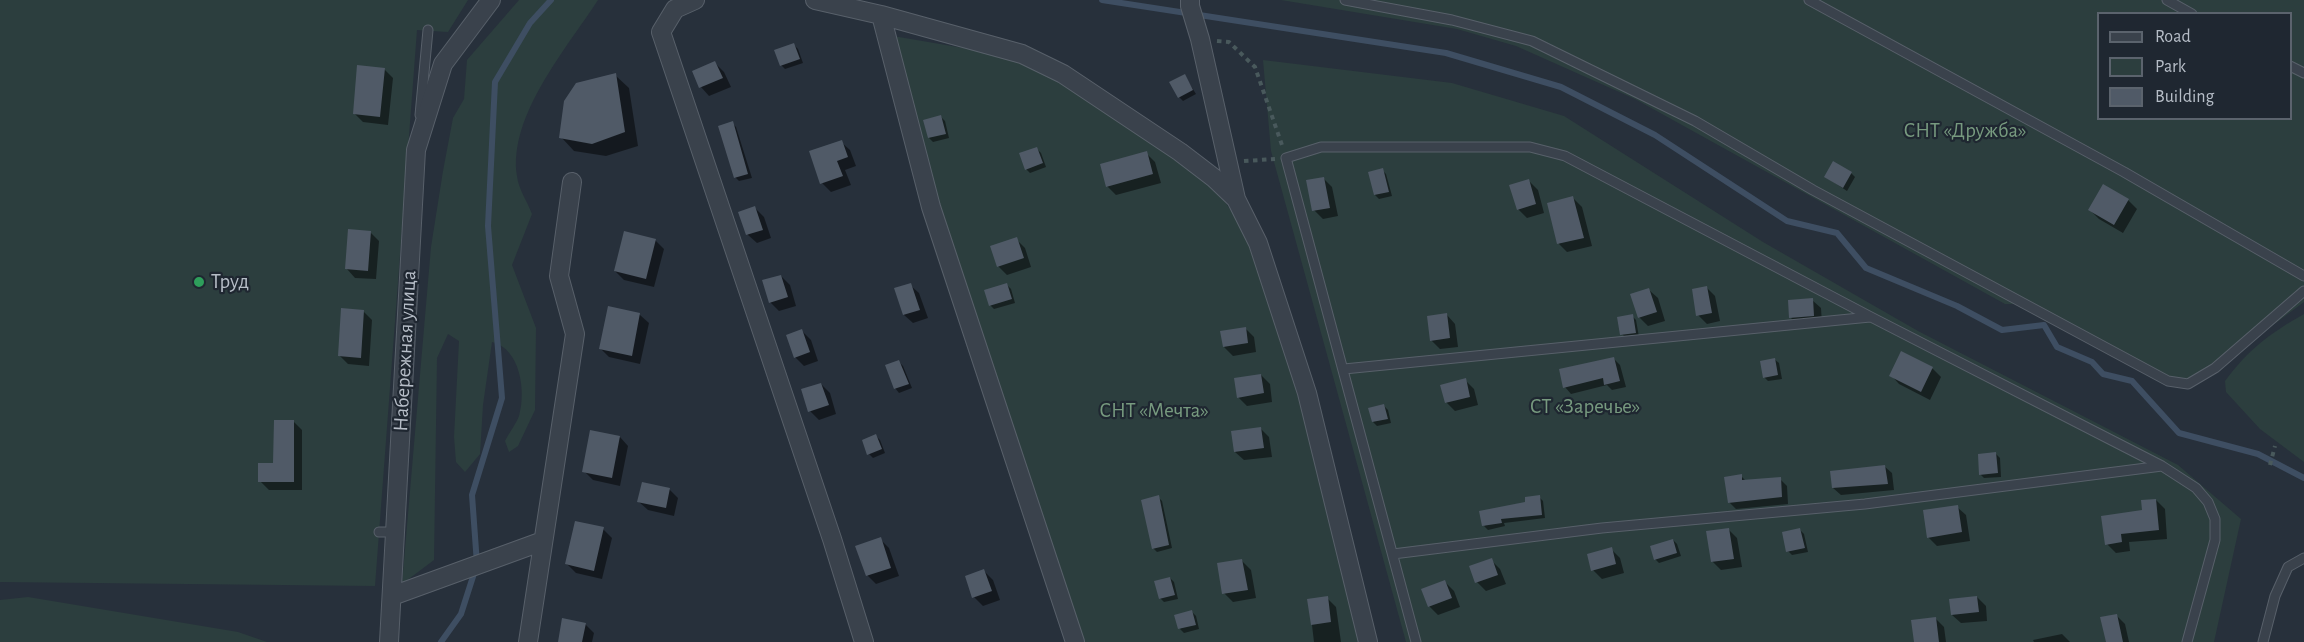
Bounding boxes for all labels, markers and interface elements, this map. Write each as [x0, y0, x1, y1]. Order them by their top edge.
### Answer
legend [2097, 12, 2292, 120]
text: Road [2155, 28, 2191, 46]
text: Park [2155, 58, 2186, 76]
text: Building [2155, 88, 2214, 106]
park label: СНТ «Дружба» [1903, 118, 2027, 144]
place label: Труд [211, 269, 249, 295]
street label: Набережная улица [388, 270, 422, 432]
marker: Труд [192, 275, 206, 289]
park label: СТ «Заречье» [1530, 394, 1640, 420]
park label: СНТ «Мечта» [1099, 398, 1209, 424]

